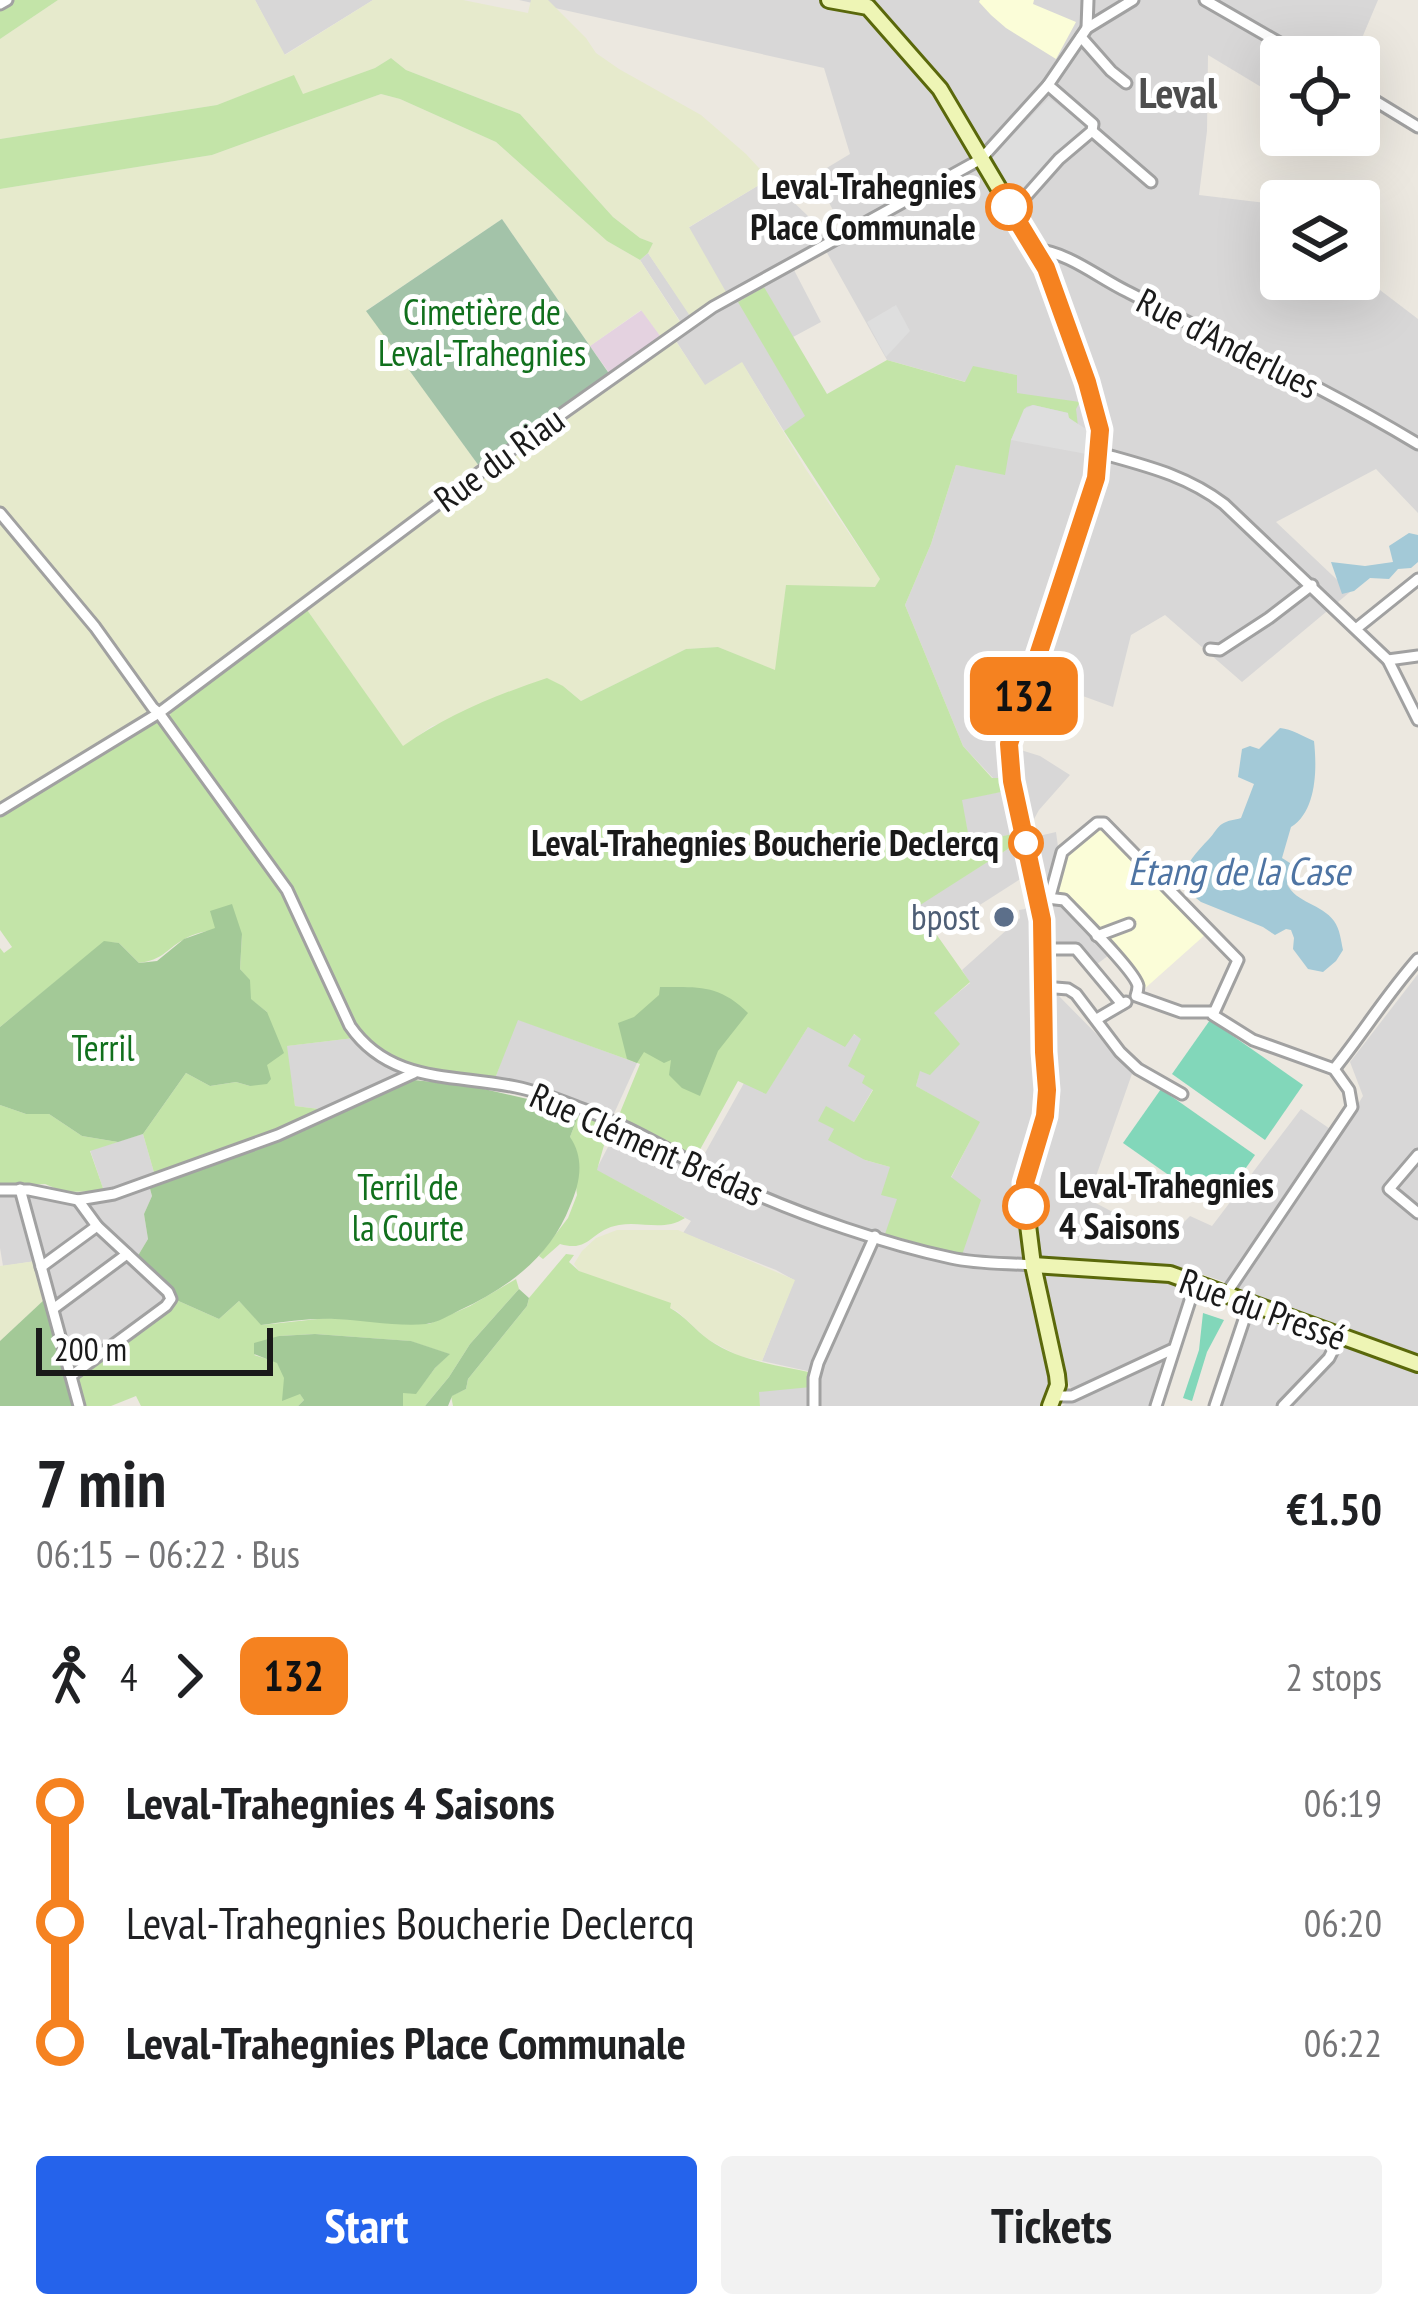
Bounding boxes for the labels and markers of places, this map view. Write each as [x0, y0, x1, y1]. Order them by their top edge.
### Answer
place label: Leval-Trahegnies Place Communale [750, 162, 976, 250]
marker: Leval-Trahegnies Place Communale [987, 185, 1031, 229]
place label: Leval-Trahegnies Boucherie Declercq [531, 819, 999, 866]
marker: Leval-Trahegnies Boucherie Declercq [1010, 827, 1042, 859]
place label: bpost [911, 893, 980, 940]
marker: bpost [991, 904, 1017, 930]
place label: Leval-Trahegnies 4 Saisons [1059, 1161, 1274, 1249]
marker: Leval-Trahegnies 4 Saisons [1004, 1184, 1048, 1228]

